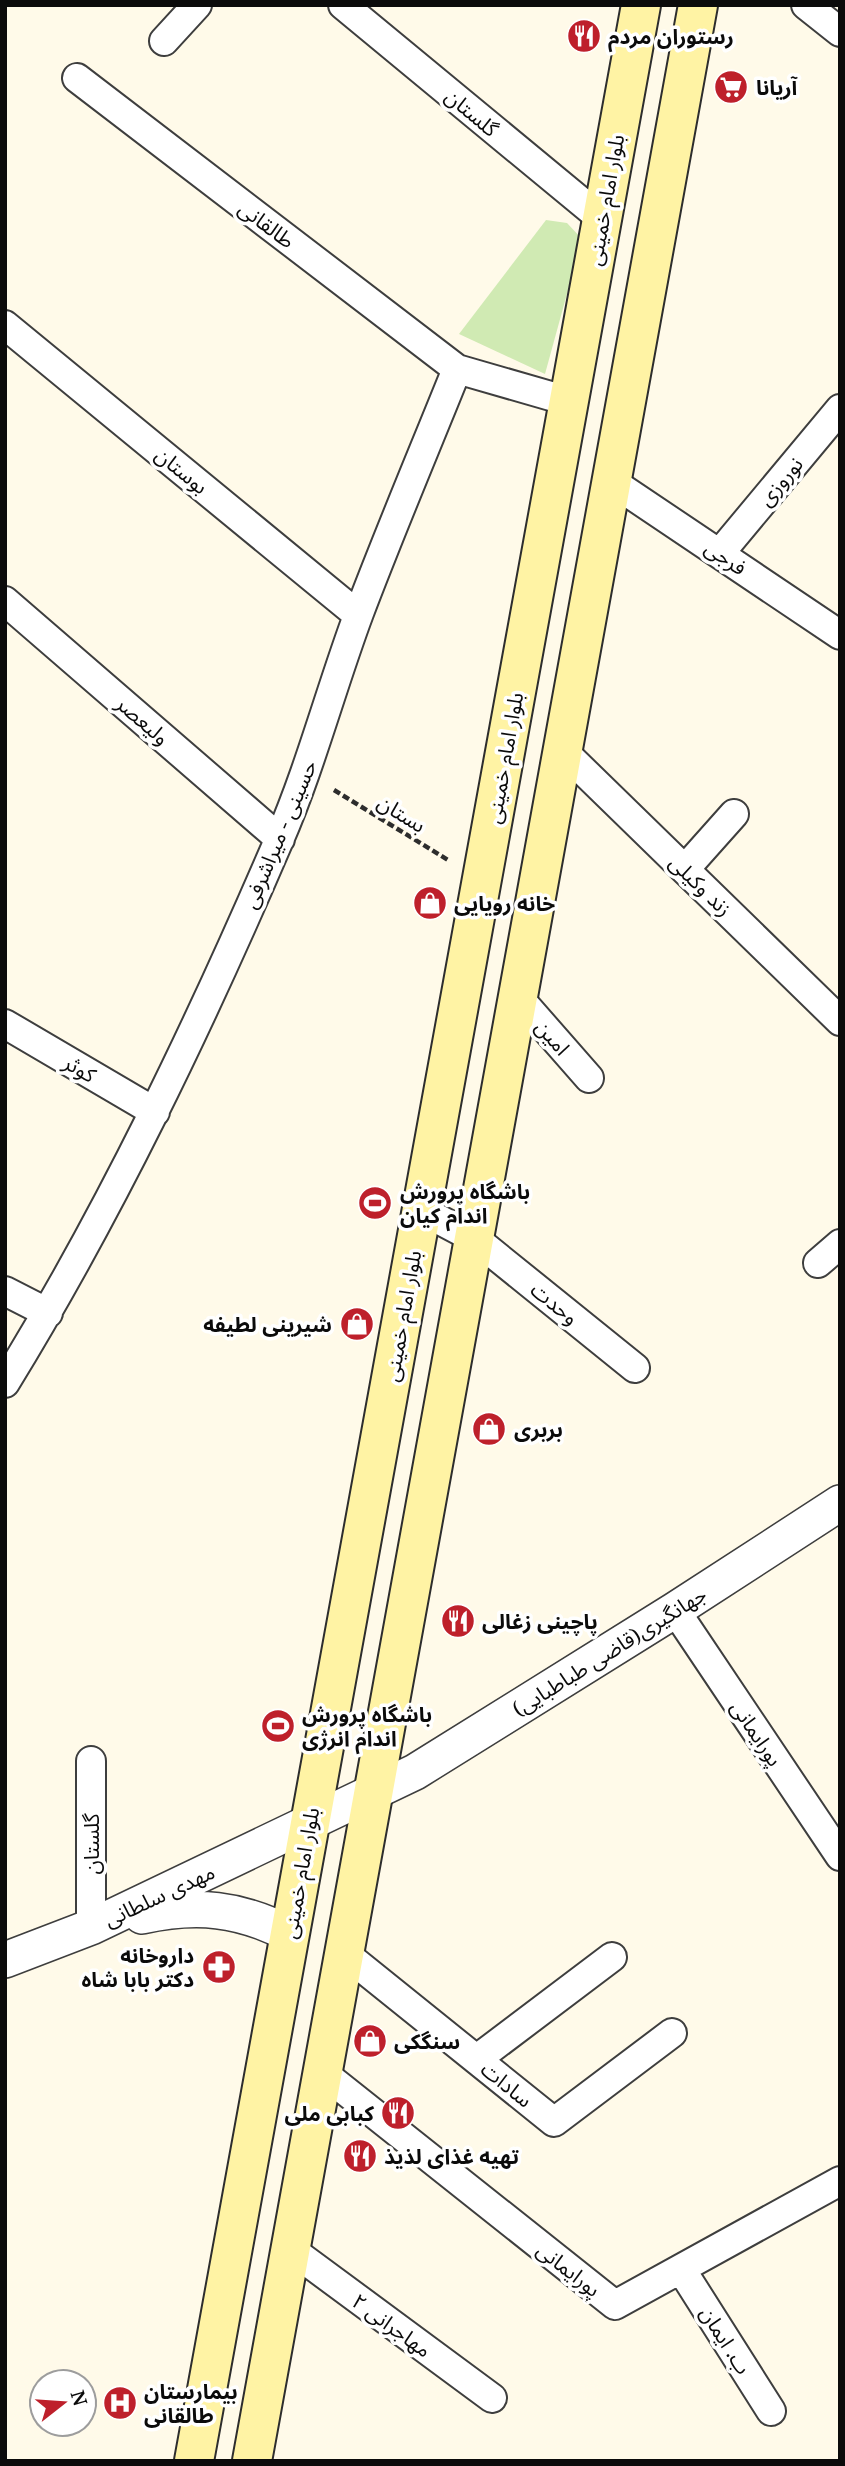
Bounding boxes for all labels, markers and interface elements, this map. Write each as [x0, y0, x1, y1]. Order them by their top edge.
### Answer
restaurant icon: رستوران مردم [565, 17, 603, 55]
place label: رستوران مردم [608, 22, 734, 53]
supermarket icon: آريانا [712, 68, 750, 106]
place label: آريانا [756, 73, 798, 101]
street label: گلستان [440, 82, 505, 143]
street label: بلوار امام خمینی [580, 132, 633, 268]
street label: طالقانی [233, 194, 301, 254]
street label: بوستان [150, 440, 214, 500]
street label: نوروزی [751, 450, 809, 512]
street label: فرجی [700, 533, 752, 581]
street label: ولیعصر [110, 688, 176, 751]
street label: بلوار امام خمینی [479, 690, 532, 826]
street label: حسینی - میراشرفی [235, 755, 323, 913]
street label: بستان [373, 787, 431, 839]
street label: زند وکیلی [664, 848, 738, 922]
shop icon: خانه رویایی [411, 884, 449, 922]
place label: خانه رویایی [454, 889, 555, 917]
street label: امین [530, 1013, 576, 1061]
street label: کوثر [58, 1047, 102, 1089]
place label: باشگاه پرورش اندام کیان [400, 1177, 530, 1232]
sports icon: باشگاه پرورش اندام کیان [356, 1184, 394, 1222]
street label: بلوار امام خمینی [377, 1248, 430, 1384]
street label: وحدت [525, 1275, 585, 1331]
shop icon: شیرینی لطیفه [338, 1305, 376, 1343]
place label: شیرینی لطیفه [203, 1310, 332, 1338]
shop icon: بربری [470, 1410, 508, 1448]
place label: بربری [514, 1415, 563, 1443]
street label: جهانگیری(قاضی طباطبایی) [506, 1580, 712, 1722]
restaurant icon: پاچینی زغالی [439, 1602, 477, 1640]
place label: پاچینی زغالی [482, 1607, 598, 1636]
street label: پورایمانی [725, 1694, 789, 1772]
place label: باشگاه پرورش اندام انرژی [302, 1700, 432, 1755]
sports icon: باشگاه پرورش اندام انرژی [259, 1707, 297, 1745]
street label: بلوار امام خمینی [275, 1805, 328, 1941]
street label: گلستان [77, 1813, 105, 1875]
street label: مهدی سلطانی [99, 1857, 219, 1933]
place label: داروخانه دکتر بابا شاه [81, 1941, 194, 1993]
pharmacy icon: داروخانه دکتر بابا شاه [200, 1948, 238, 1986]
shop icon: سنگکی [351, 2022, 389, 2060]
place label: سنگکی [394, 2027, 460, 2055]
street label: سادات [475, 2055, 539, 2113]
restaurant icon: کبابی ملی [379, 2094, 417, 2132]
place label: کبابی ملی [285, 2099, 374, 2127]
restaurant icon: تهیه غذای لذیذ [341, 2137, 379, 2175]
place label: تهیه غذای لذیذ [384, 2142, 520, 2170]
street label: پورایمانی [531, 2235, 607, 2303]
street label: مهاجرانی ۲ [347, 2287, 437, 2363]
street label: ب. ایمان [694, 2301, 758, 2379]
north arrow [28, 2368, 98, 2438]
place label: بیمارستان طالقانی [144, 2377, 238, 2429]
hospital icon: بیمارستان طالقانی [101, 2384, 139, 2422]
text: N [65, 2387, 94, 2409]

